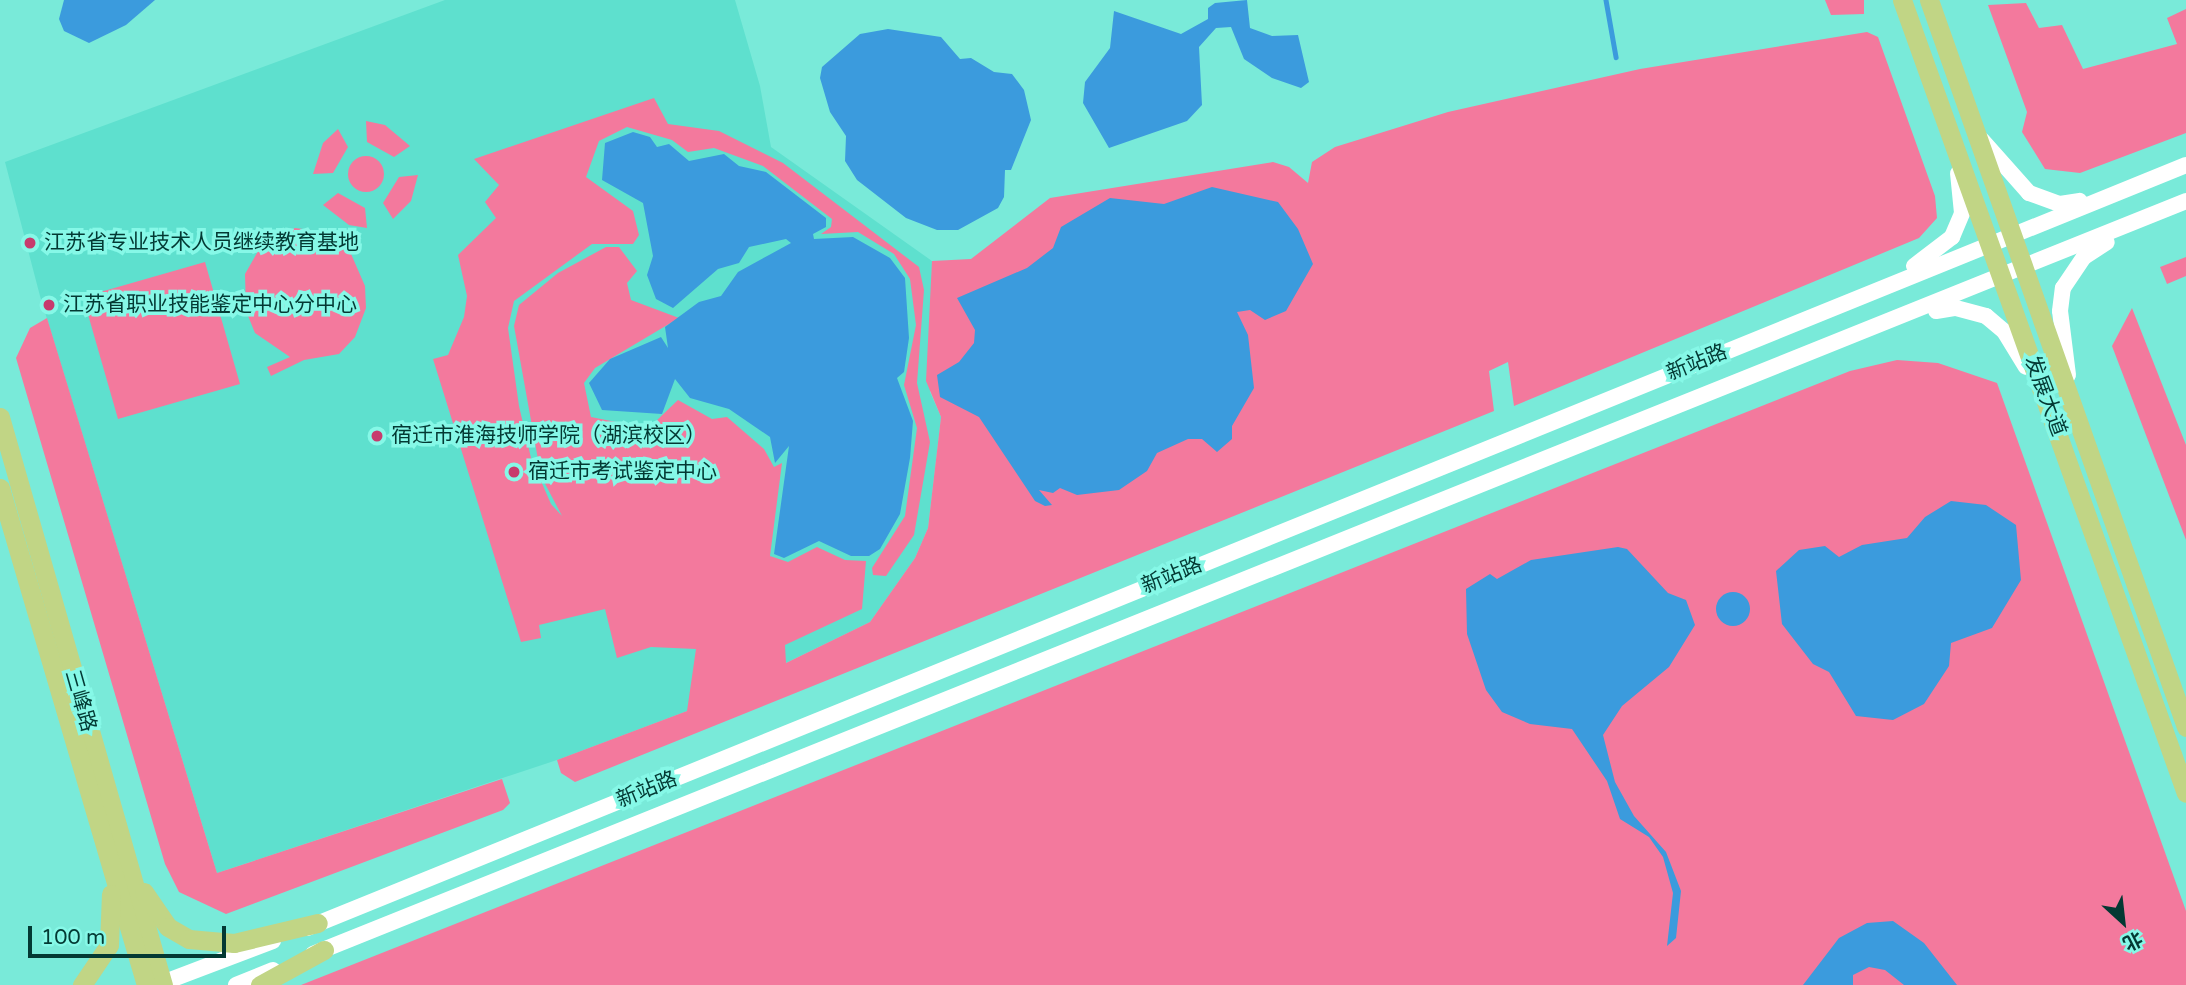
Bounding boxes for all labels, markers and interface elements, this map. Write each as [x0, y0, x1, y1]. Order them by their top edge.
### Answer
place label: 江苏省专业技术人员继续教育基地 [44, 230, 359, 256]
marker: 江苏省专业技术人员继续教育基地 [22, 235, 38, 251]
place label: 江苏省职业技能鉴定中心分中心 [63, 292, 357, 318]
marker: 江苏省职业技能鉴定中心分中心 [41, 297, 57, 313]
street label: 新站路 [1663, 340, 1731, 386]
street label: 发展大道 [2019, 352, 2071, 440]
place label: 宿迁市淮海技师学院（湖滨校区） [391, 423, 706, 449]
marker: 宿迁市淮海技师学院（湖滨校区） [369, 428, 385, 444]
place label: 宿迁市考试鉴定中心 [528, 459, 717, 485]
marker: 宿迁市考试鉴定中心 [506, 464, 522, 480]
street label: 新站路 [1138, 553, 1206, 599]
street label: 三峰路 [59, 667, 101, 735]
street label: 新站路 [613, 767, 681, 813]
north arrow [2088, 887, 2158, 957]
scale bar [32, 912, 229, 956]
text: 100 m [41, 925, 105, 950]
text: 北 [2119, 927, 2146, 955]

